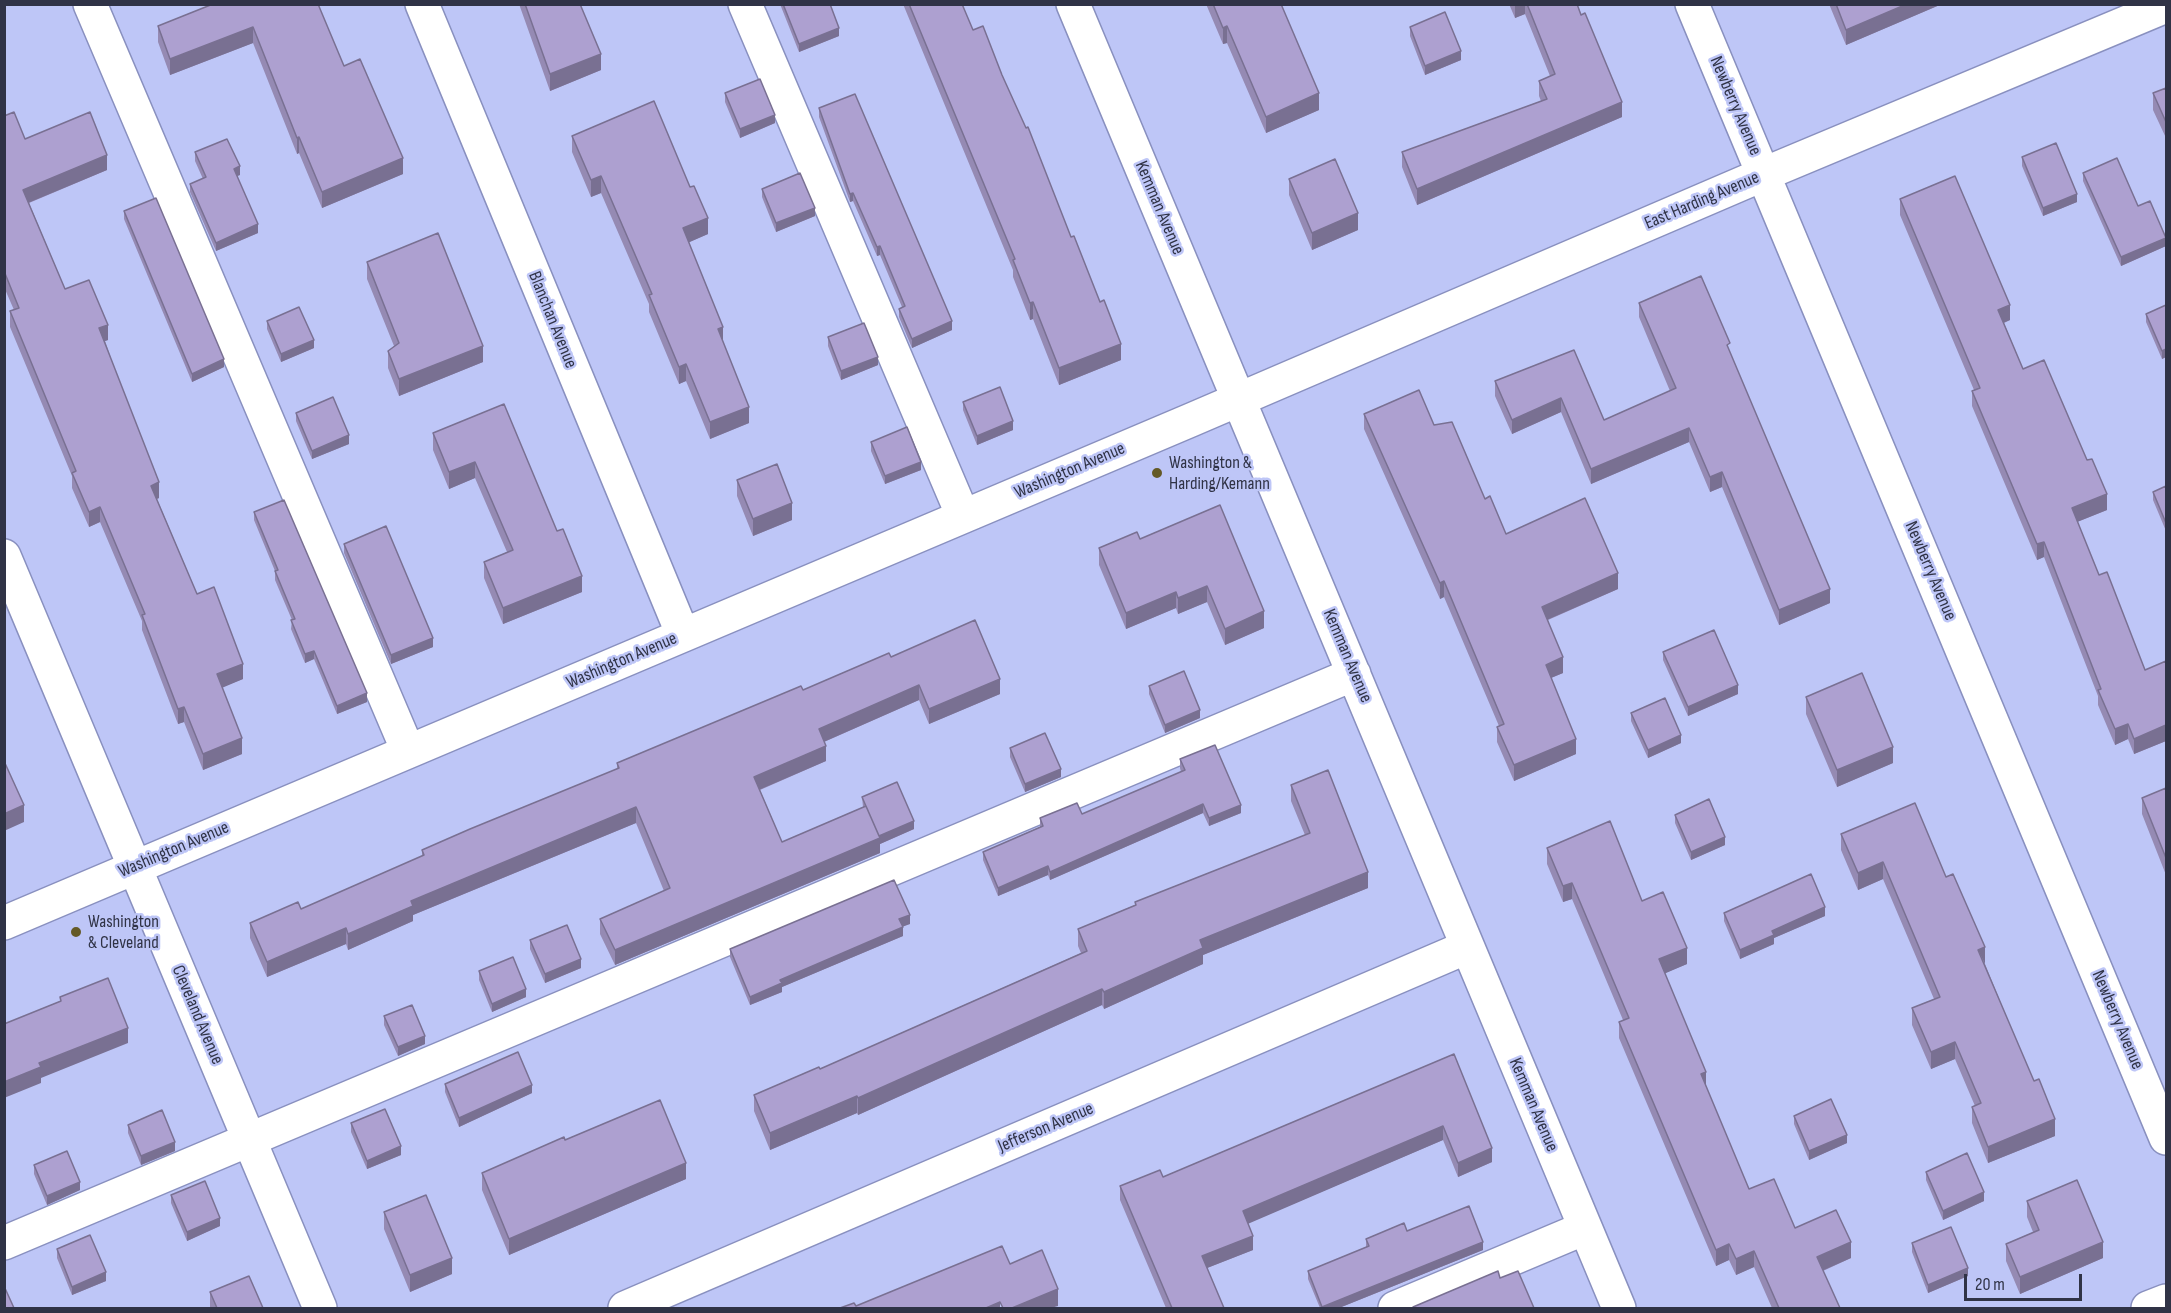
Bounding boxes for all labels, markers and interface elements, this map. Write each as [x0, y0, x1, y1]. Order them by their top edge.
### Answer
street label: Newberry Avenue [1704, 53, 1766, 159]
street label: Kemman Avenue [1130, 158, 1188, 258]
street label: East Harding Avenue [1641, 167, 1763, 235]
street label: Blanchan Avenue [523, 268, 581, 372]
street label: Washington Avenue [1012, 438, 1128, 504]
place label: Washington & Harding/Kemann [1169, 452, 1270, 494]
marker: Washington & Harding/Kemann [1150, 466, 1164, 480]
street label: Newberry Avenue [1899, 518, 1961, 624]
street label: Kemman Avenue [1318, 606, 1376, 706]
street label: Washington Avenue [564, 628, 680, 694]
street label: Washington Avenue [116, 817, 232, 883]
place label: Washington & Cleveland [88, 911, 159, 954]
marker: Washington & Cleveland [69, 925, 83, 939]
street label: Cleveland Avenue [166, 962, 228, 1068]
street label: Newberry Avenue [2086, 967, 2148, 1073]
street label: Kemman Avenue [1504, 1055, 1562, 1155]
street label: Jefferson Avenue [995, 1098, 1097, 1158]
scale bar [1967, 1262, 2086, 1300]
text: 20 m [1975, 1274, 2005, 1295]

